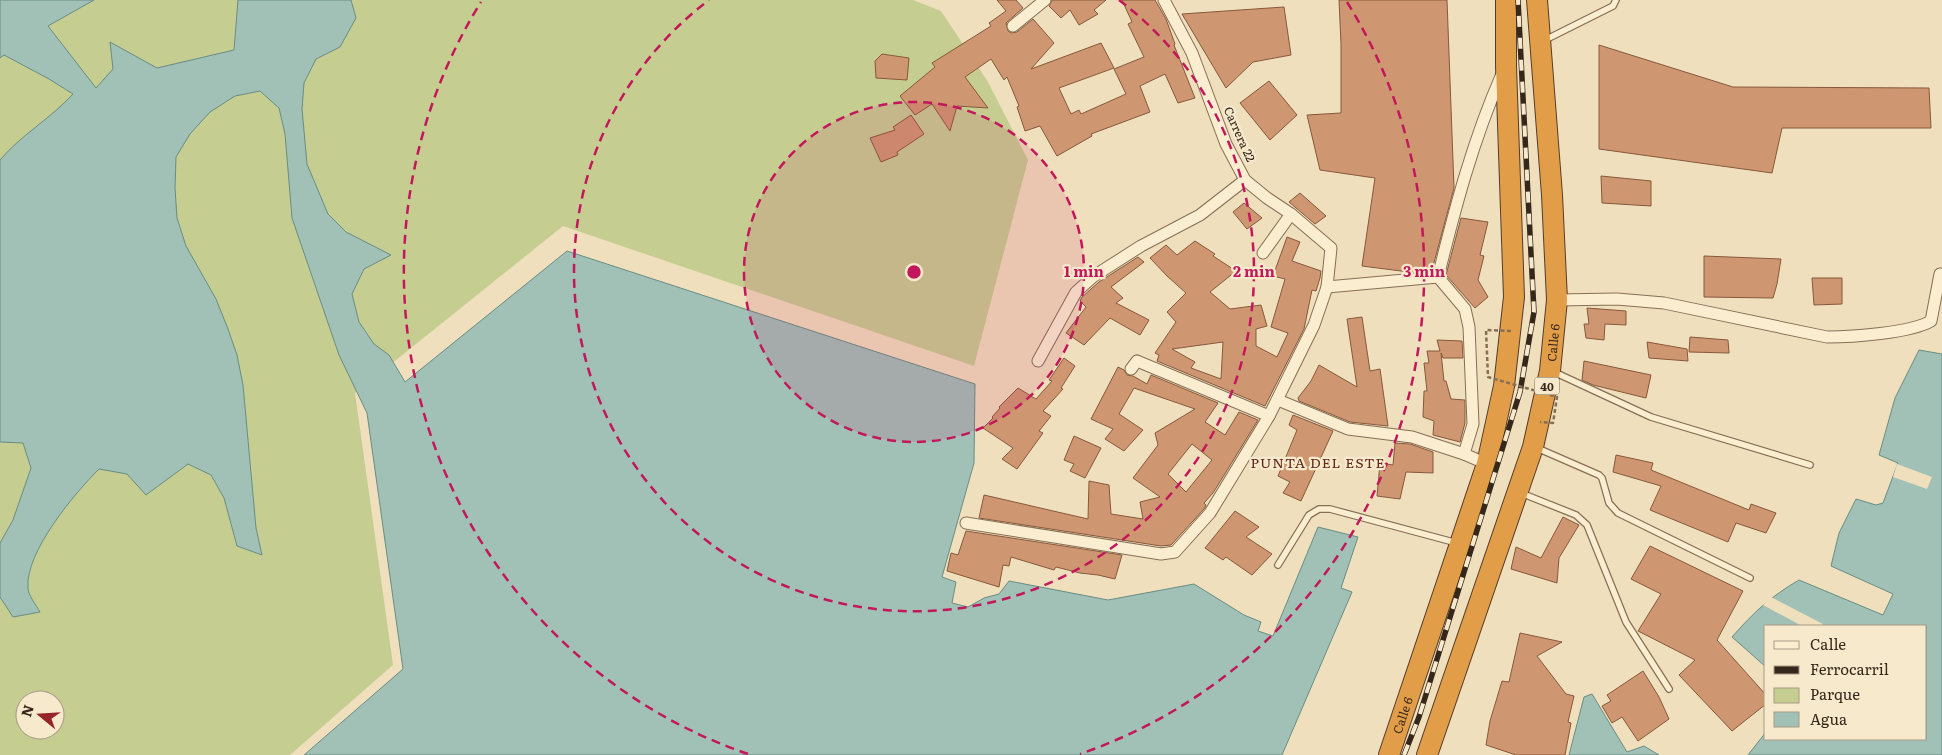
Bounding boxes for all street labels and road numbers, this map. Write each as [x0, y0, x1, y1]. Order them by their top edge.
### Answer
street label: Carrera 22 [1220, 104, 1260, 164]
street label: Calle 6 [1542, 323, 1564, 362]
road number: 40 [1534, 378, 1560, 394]
street label: Calle 6 [1388, 694, 1417, 736]

